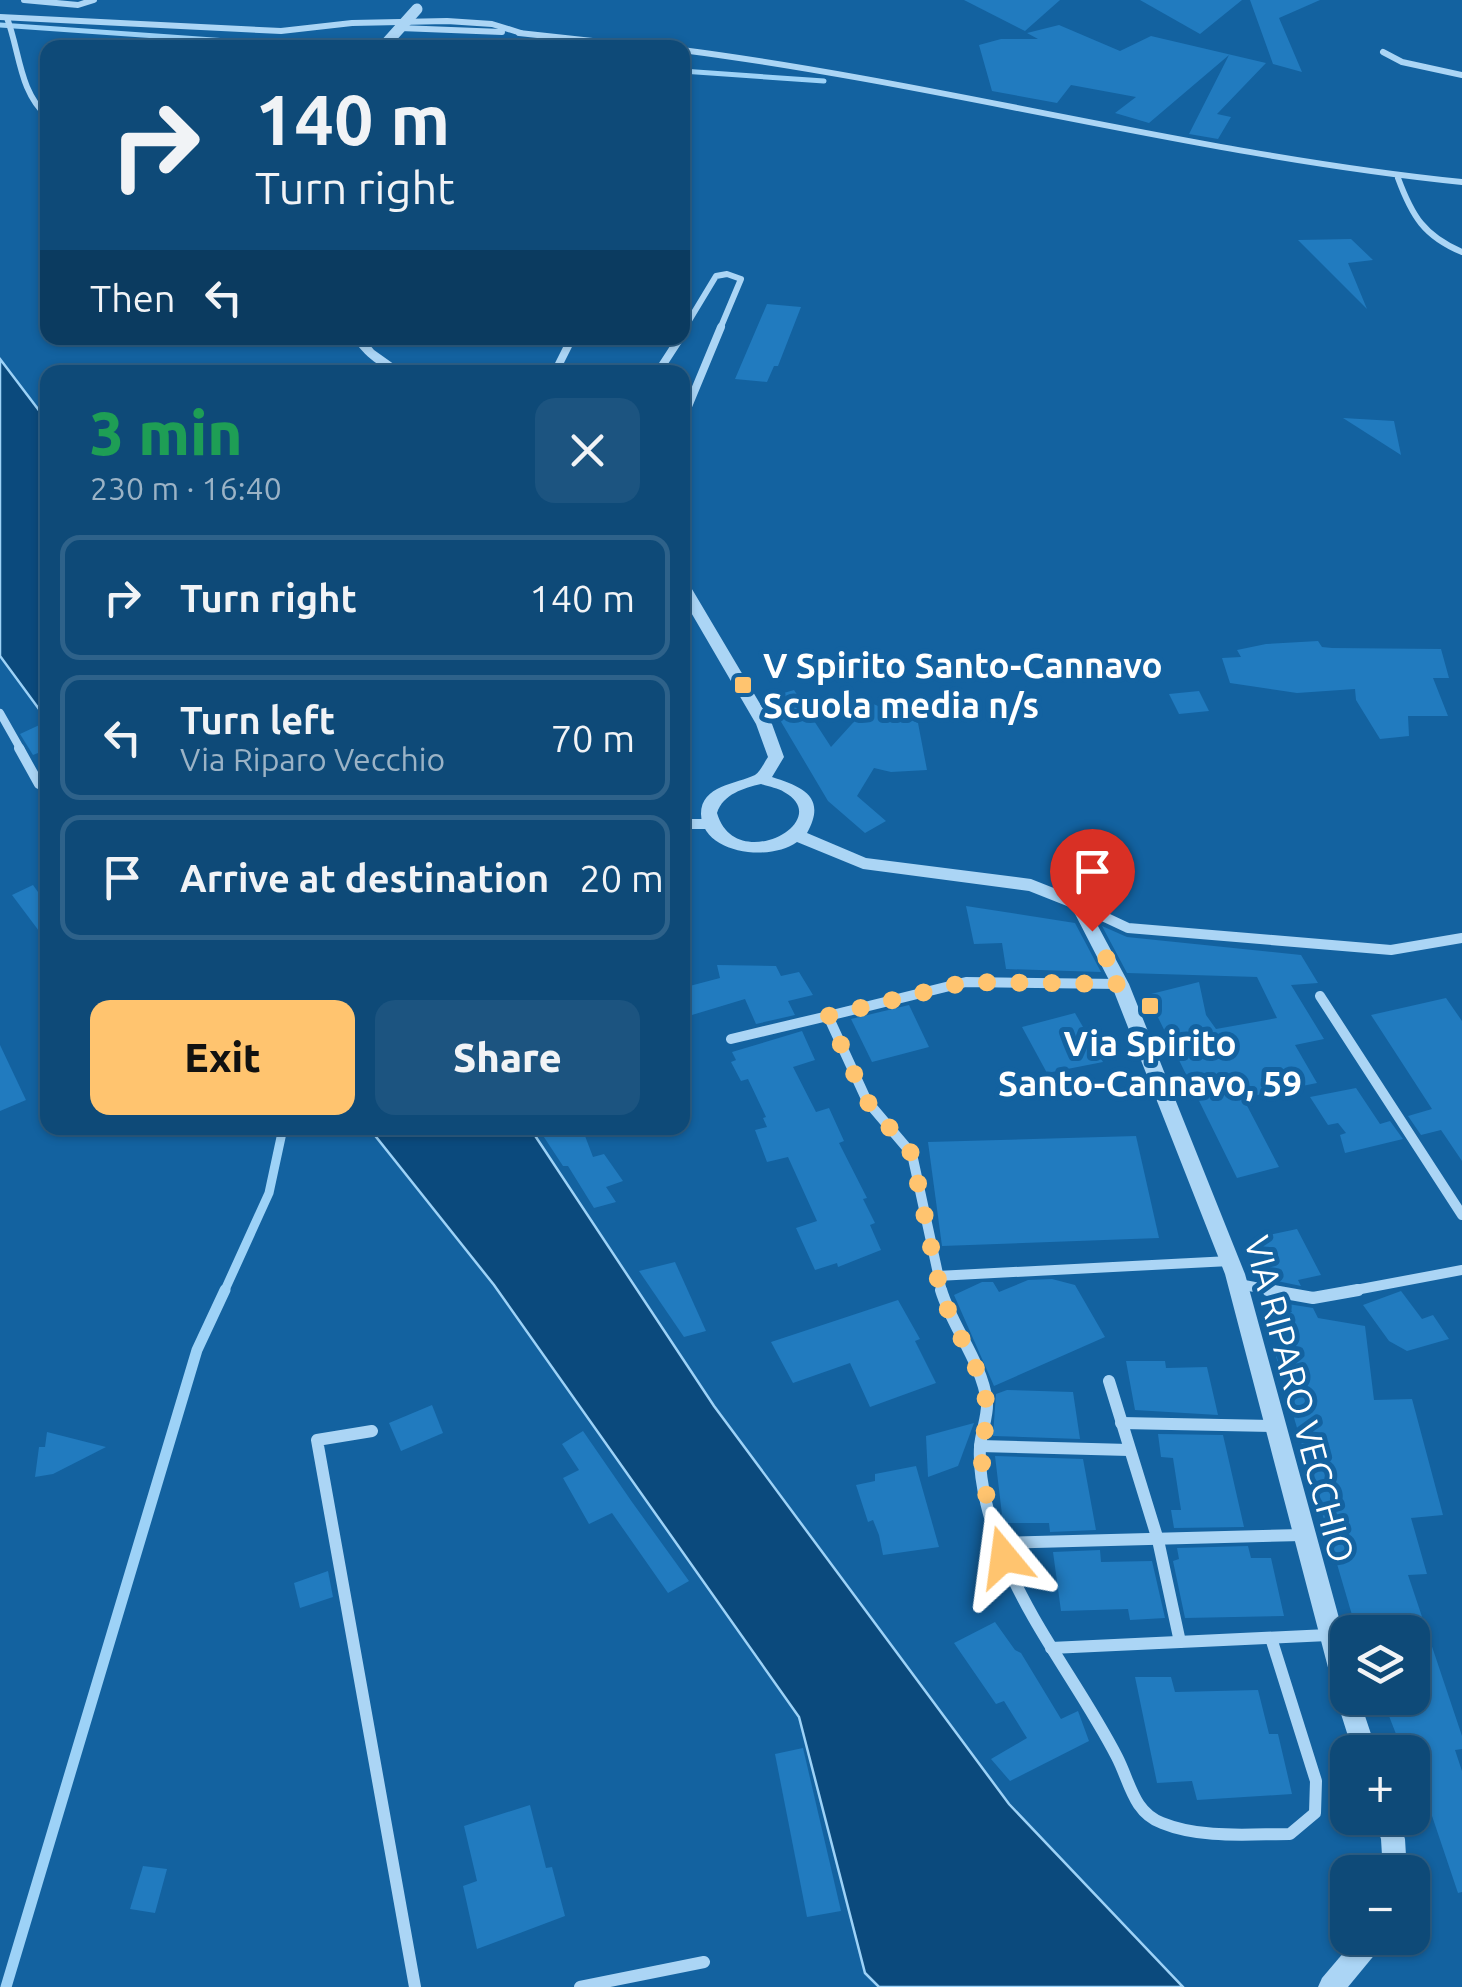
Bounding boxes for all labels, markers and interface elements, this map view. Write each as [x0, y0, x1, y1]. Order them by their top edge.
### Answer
icon: right [90, 80, 220, 210]
text: 140 m [255, 80, 450, 158]
text: Turn right [255, 162, 455, 213]
icon: left [196, 270, 251, 325]
text: Then [90, 277, 176, 319]
button: close [535, 398, 640, 503]
text: 3 min [90, 399, 243, 466]
text: 230 m · 16:40 [90, 470, 282, 506]
icon: right [95, 570, 150, 625]
text: Turn right [180, 577, 357, 619]
text: 140 m [529, 577, 635, 619]
place label: V Spirito Santo-Cannavo Scuola media n/s [763, 645, 1163, 725]
marker: V Spirito Santo-Cannavo Scuola media n/s [732, 674, 754, 696]
text: Turn left [180, 699, 335, 741]
icon: left [95, 710, 150, 765]
text: 70 m [551, 717, 635, 759]
text: Via Riparo Vecchio [180, 741, 445, 777]
pin [1050, 829, 1135, 932]
icon: arrive [1065, 844, 1120, 899]
icon: arrive [95, 850, 150, 905]
text: Arrive at destination [180, 857, 549, 899]
text: 20 m [579, 857, 664, 899]
marker: Via Spirito Santo-Cannavo, 59 [1139, 995, 1161, 1017]
button: Exit [90, 1000, 355, 1115]
button: Share [375, 1000, 640, 1115]
place label: Via Spirito Santo-Cannavo, 59 [998, 1023, 1302, 1103]
street label: VIA RIPARO VECCHIO [1237, 1231, 1363, 1567]
position arrow [952, 1505, 1056, 1609]
map controls [1330, 1615, 1430, 1955]
button: layers [1330, 1615, 1430, 1715]
button: + [1330, 1735, 1430, 1835]
button: − [1330, 1855, 1430, 1955]

